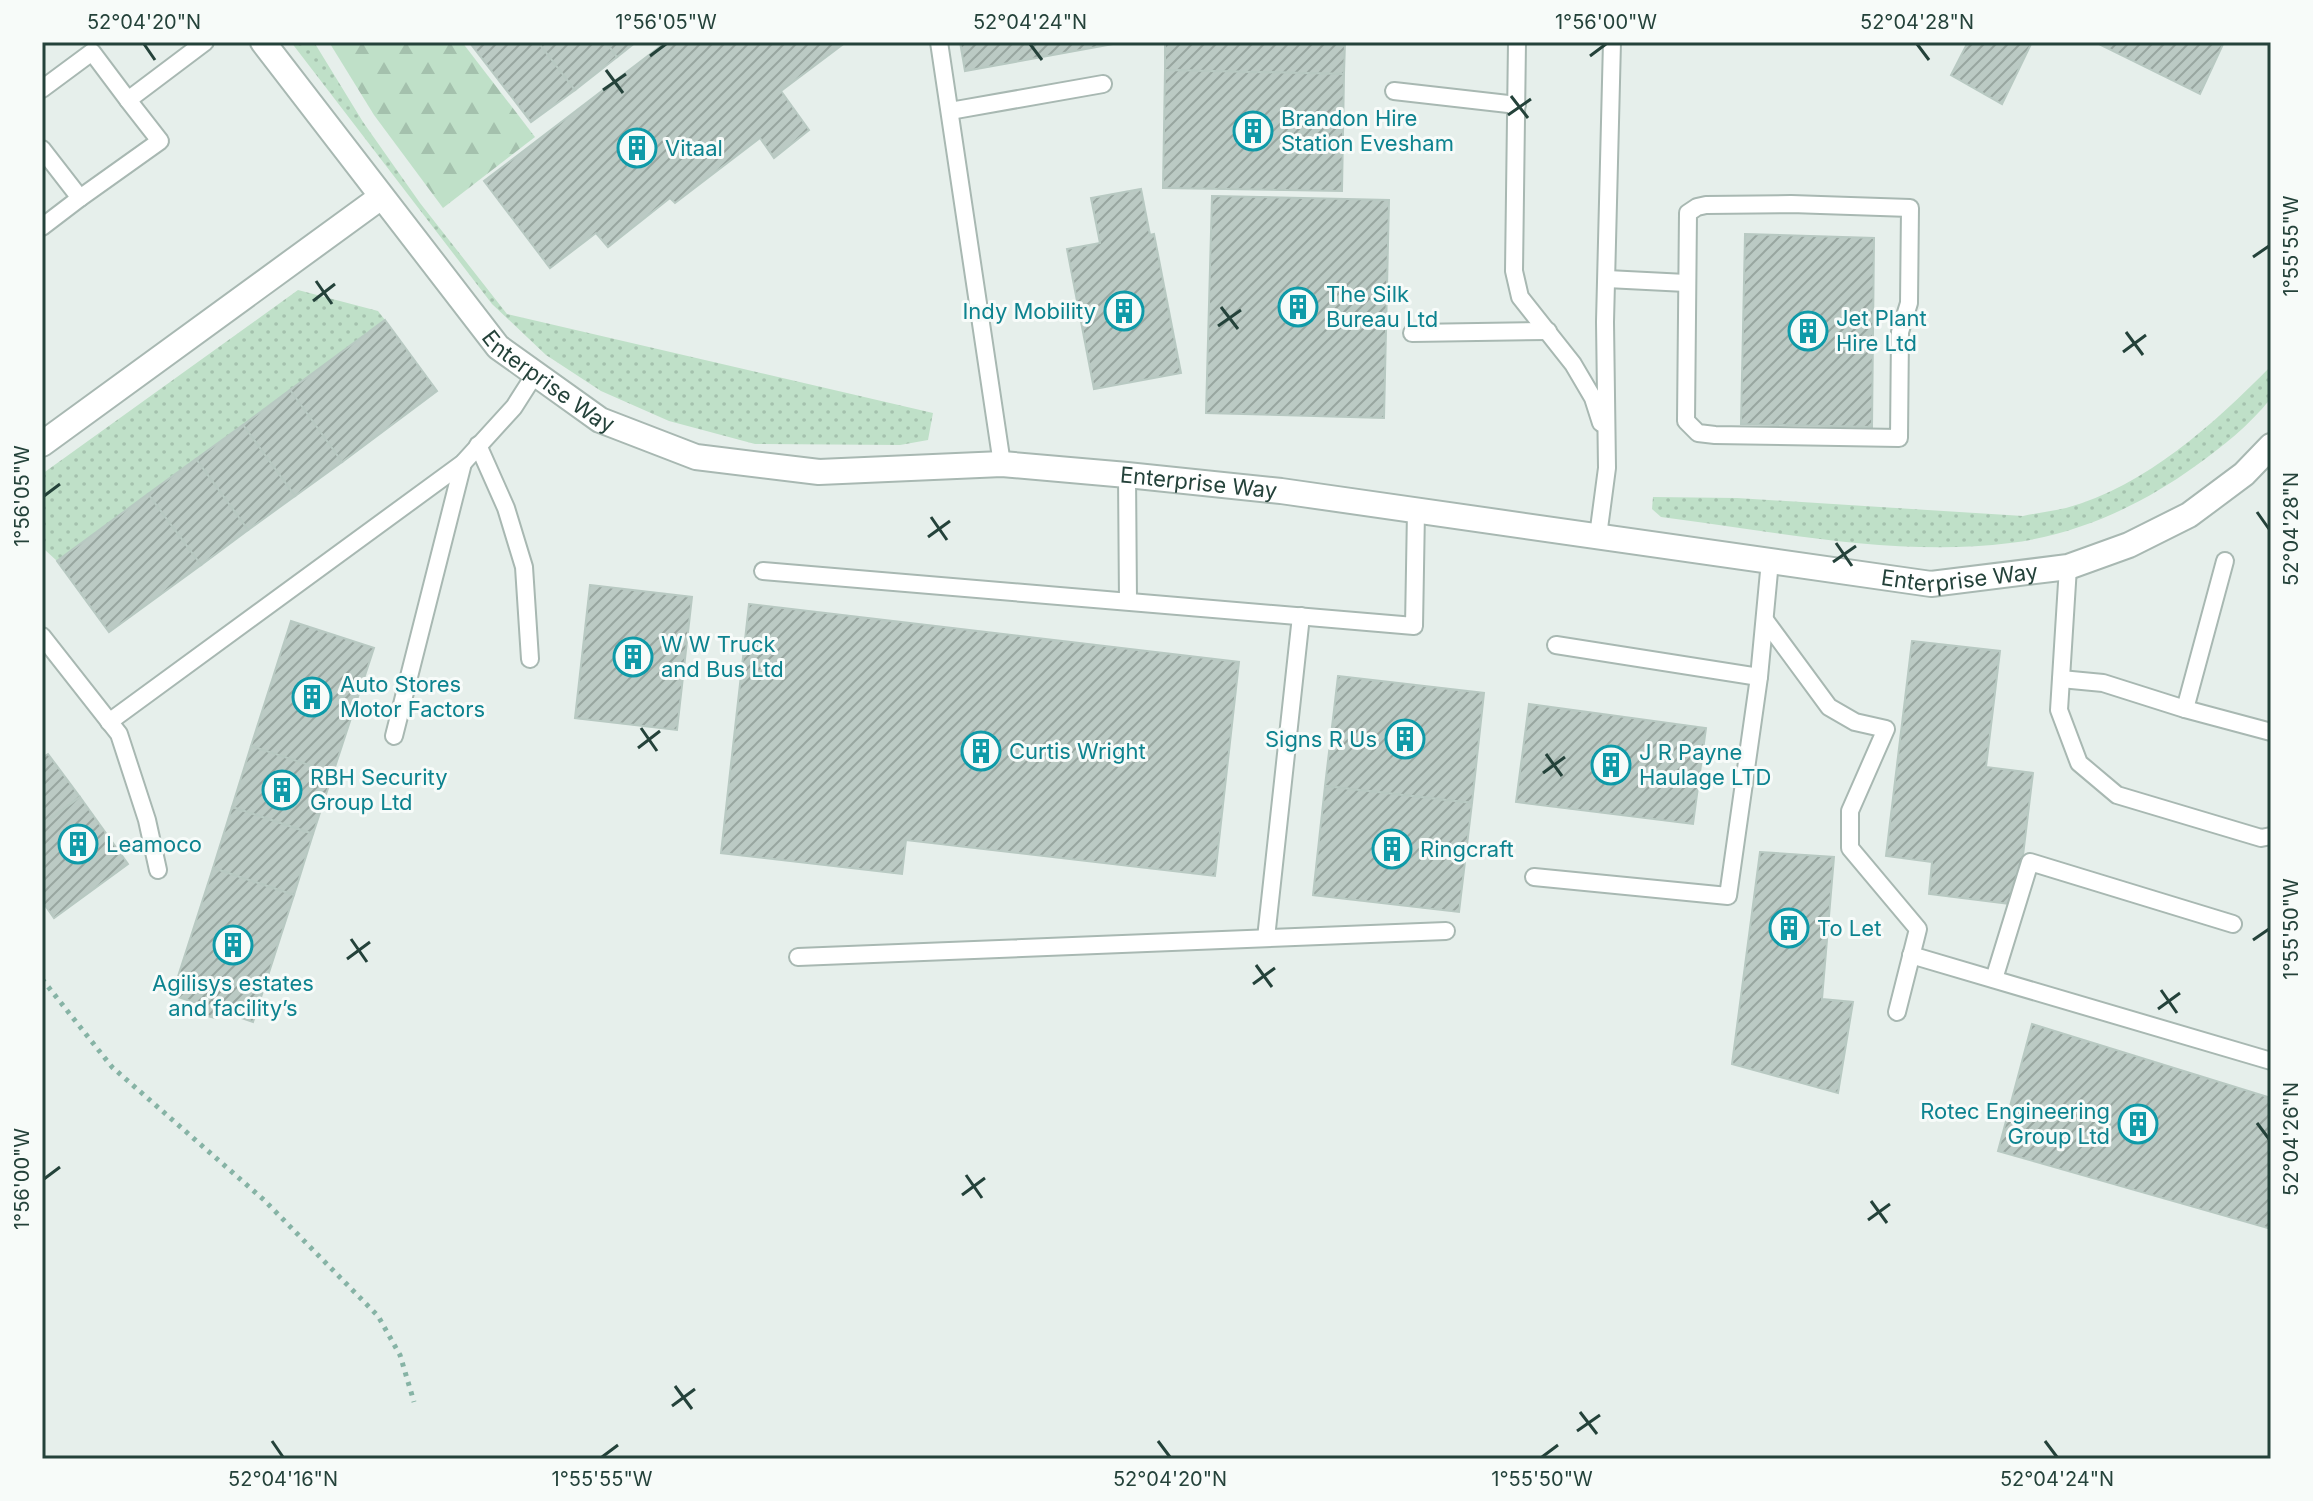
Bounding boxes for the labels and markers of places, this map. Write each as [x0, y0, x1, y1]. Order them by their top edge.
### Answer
place label: Brandon Hire Station Evesham [1281, 105, 1454, 156]
building icon: Brandon Hire Station Evesham [1232, 110, 1274, 152]
building icon: Vitaal [616, 127, 658, 169]
place label: Vitaal [665, 135, 723, 161]
place label: The Silk Bureau Ltd [1326, 281, 1438, 332]
building icon: The Silk Bureau Ltd [1277, 286, 1319, 328]
building icon: Indy Mobility [1103, 290, 1145, 332]
place label: Indy Mobility [962, 298, 1096, 324]
place label: Jet Plant Hire Ltd [1836, 305, 1927, 356]
building icon: Jet Plant Hire Ltd [1787, 310, 1829, 352]
place label: W W Truck and Bus Ltd [661, 631, 784, 682]
building icon: W W Truck and Bus Ltd [612, 636, 654, 678]
place label: Auto Stores Motor Factors [340, 671, 485, 722]
building icon: Auto Stores Motor Factors [291, 676, 333, 718]
building icon: Signs R Us [1384, 718, 1426, 760]
place label: Signs R Us [1265, 726, 1377, 752]
building icon: Curtis Wright [960, 730, 1002, 772]
place label: Curtis Wright [1009, 738, 1146, 764]
place label: J R Payne Haulage LTD [1639, 739, 1771, 790]
building icon: J R Payne Haulage LTD [1590, 744, 1632, 786]
place label: RBH Security Group Ltd [310, 764, 448, 815]
building icon: RBH Security Group Ltd [261, 769, 303, 811]
building icon: Leamoco [57, 823, 99, 865]
building icon: Ringcraft [1371, 828, 1413, 870]
place label: Leamoco [106, 831, 202, 857]
place label: Ringcraft [1420, 836, 1514, 862]
building icon: To Let [1768, 907, 1810, 949]
place label: To Let [1817, 915, 1881, 941]
building icon: Agilisys estates and facility’s [212, 924, 254, 966]
place label: Agilisys estates and facility’s [152, 970, 314, 1021]
place label: Rotec Engineering Group Ltd [1920, 1098, 2110, 1149]
building icon: Rotec Engineering Group Ltd [2117, 1103, 2159, 1145]

